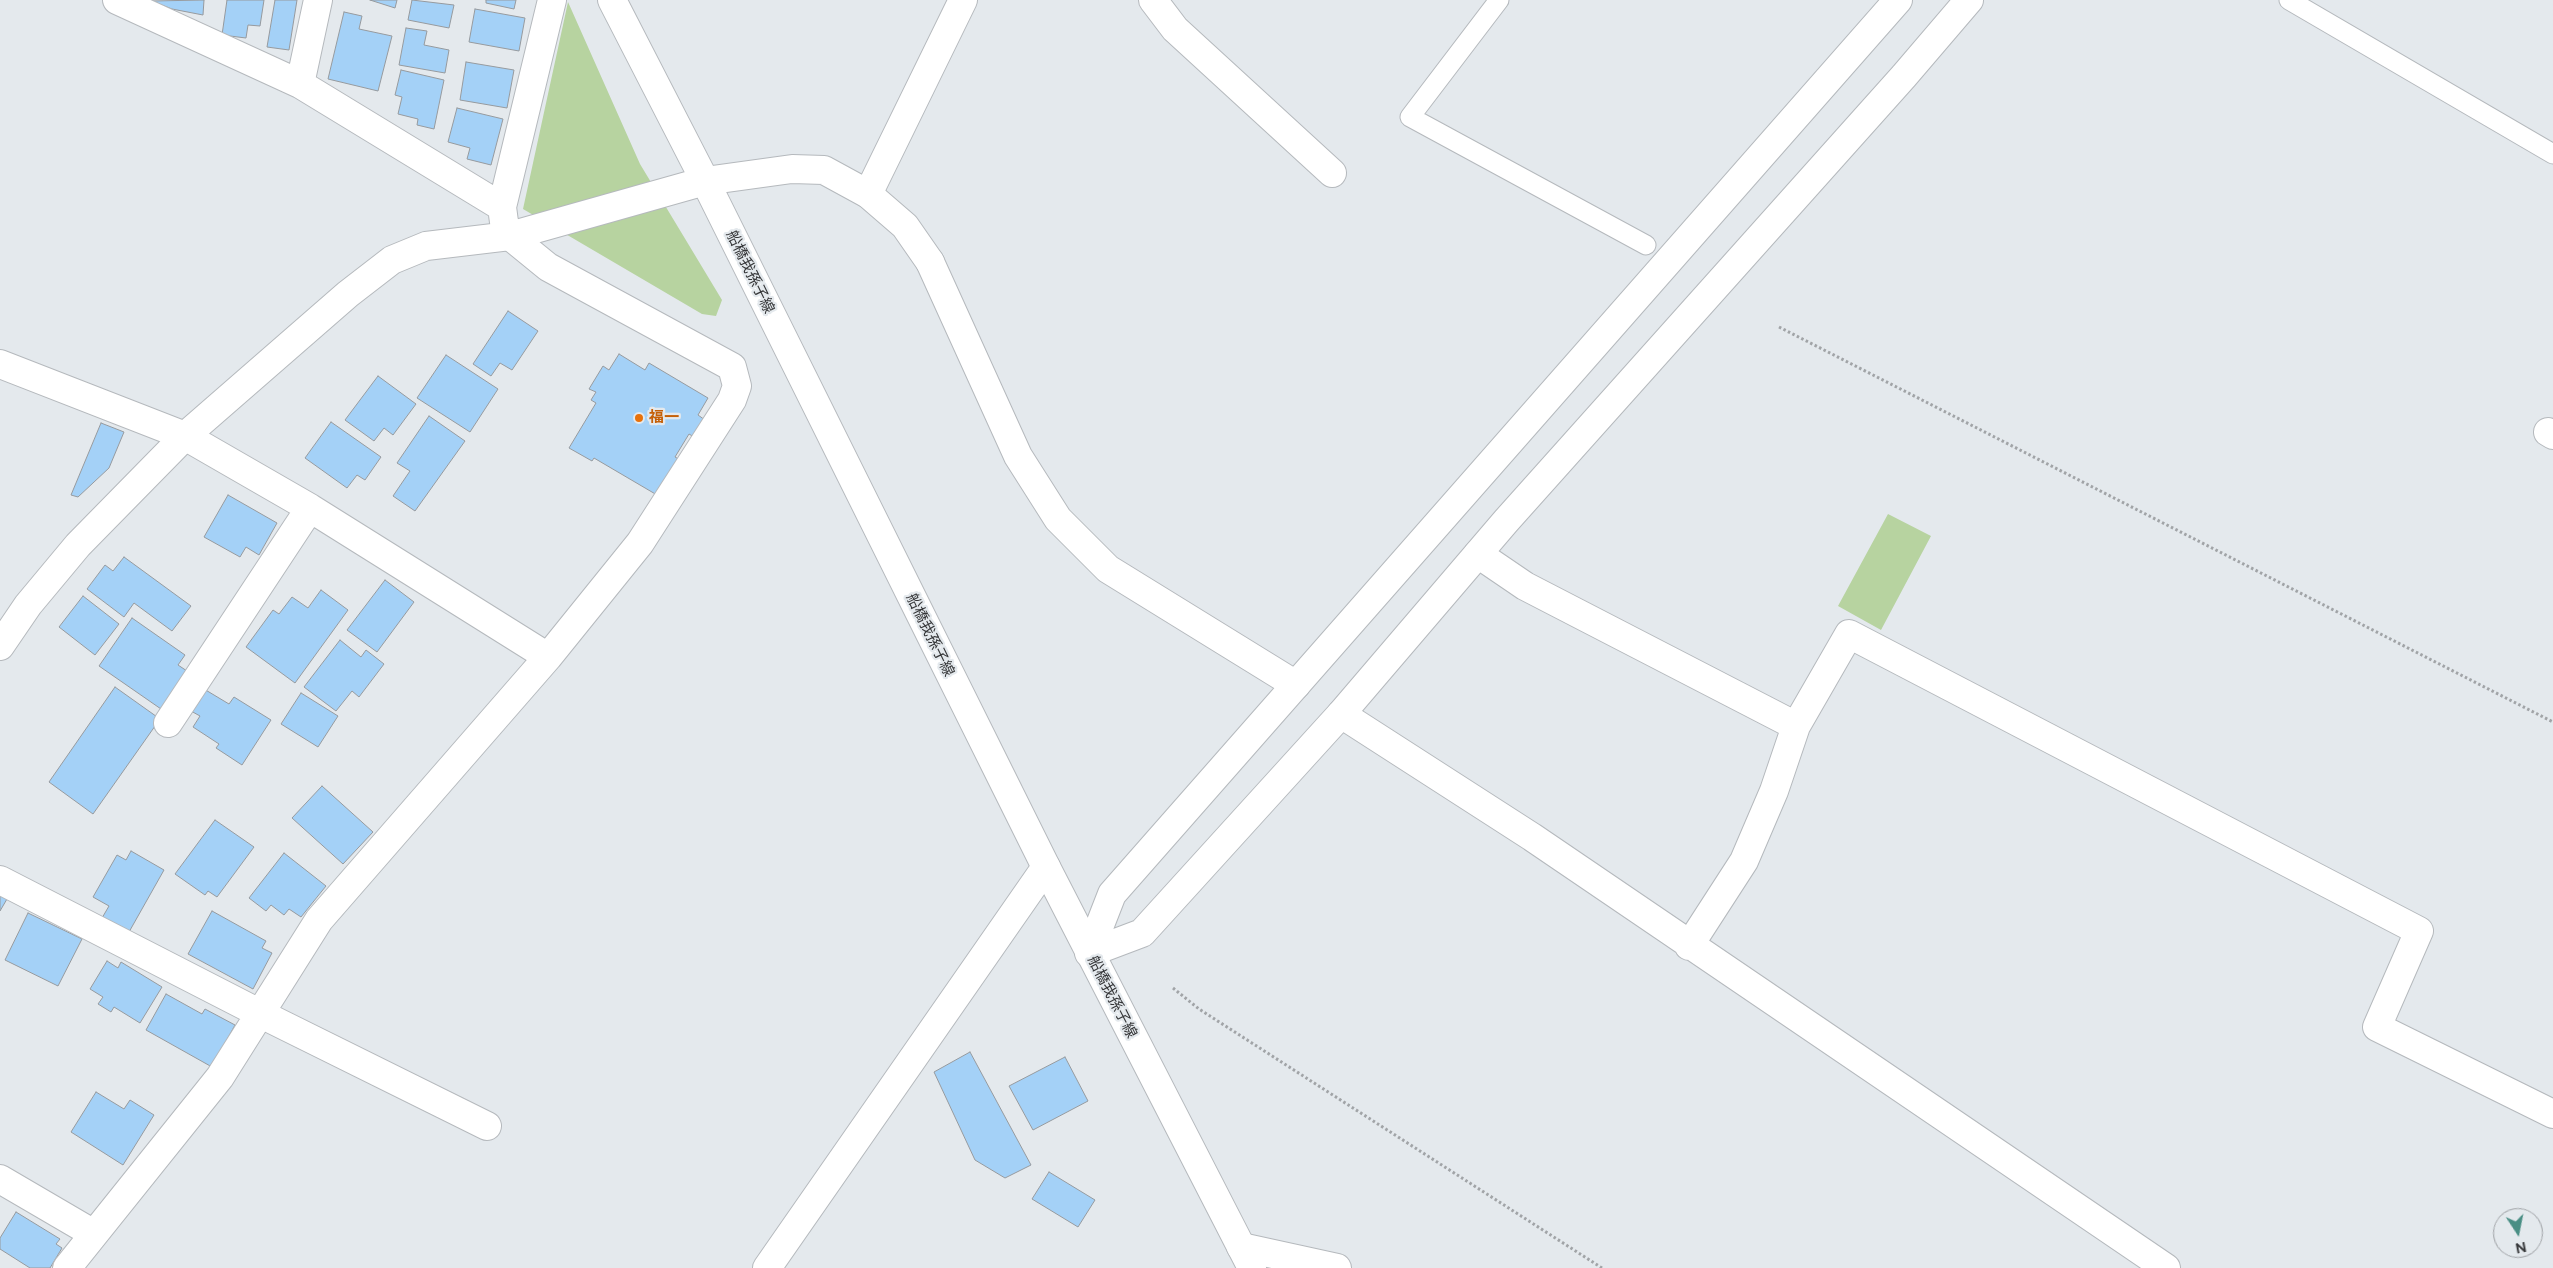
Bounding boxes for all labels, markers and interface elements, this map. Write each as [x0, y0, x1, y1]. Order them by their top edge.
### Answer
street label: 船橋我孫子線 [722, 228, 778, 316]
place label: 福一 [649, 409, 679, 427]
marker: 福一 [633, 412, 645, 424]
street label: 船橋我孫子線 [902, 591, 958, 679]
street label: 船橋我孫子線 [1084, 953, 1140, 1041]
north arrow [2493, 1208, 2543, 1258]
text: N [2514, 1238, 2528, 1257]

